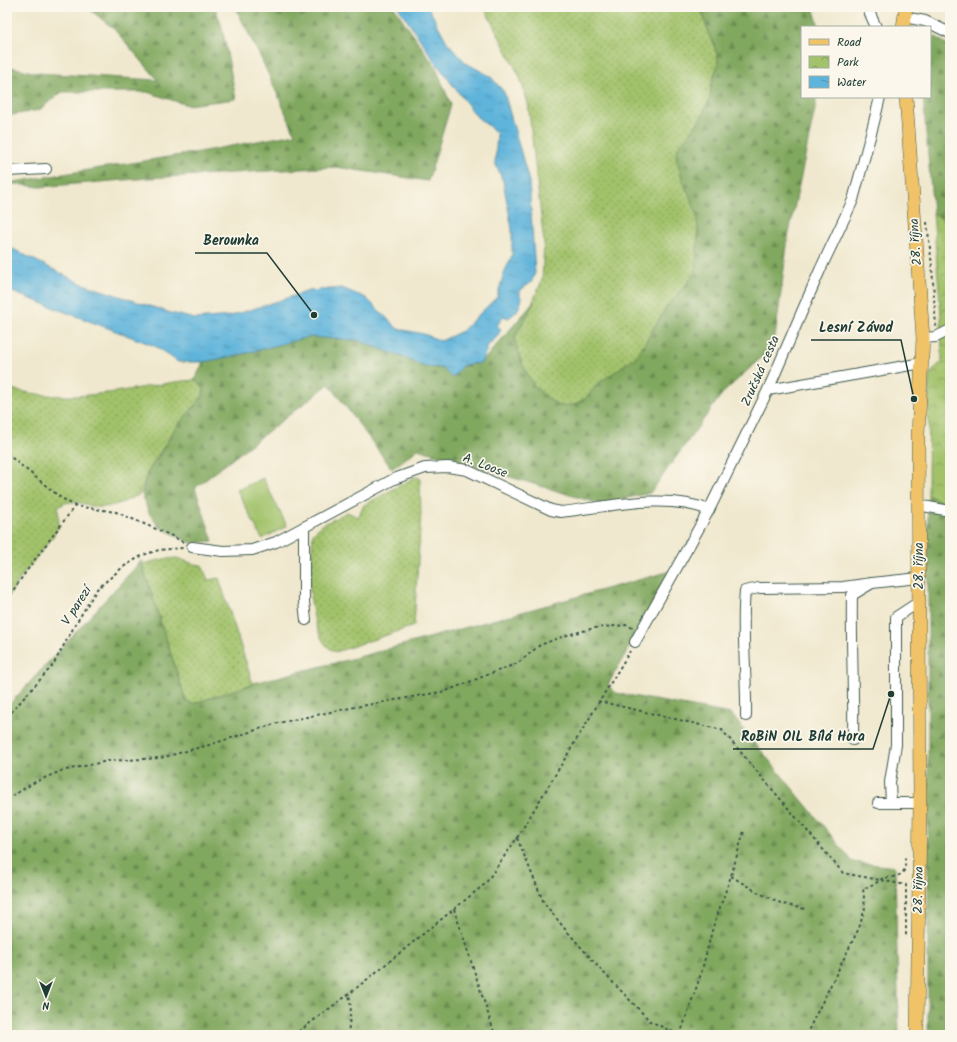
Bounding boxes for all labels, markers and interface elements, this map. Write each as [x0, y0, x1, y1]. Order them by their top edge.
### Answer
legend [801, 26, 931, 98]
text: Road [837, 33, 862, 52]
text: Park [837, 53, 859, 72]
text: Water [837, 73, 867, 92]
street label: 28. října [904, 218, 928, 266]
callout: Berounka [195, 227, 267, 253]
text: Berounka [203, 230, 259, 252]
callout: Lesní Závod [811, 314, 901, 340]
text: Lesní Závod [819, 317, 893, 339]
street label: Zručská cesta [736, 332, 786, 410]
street label: A. Loose [460, 448, 511, 484]
street label: 28. října [909, 542, 930, 590]
street label: V parezí [56, 580, 99, 630]
callout: RoBiN OIL Bílá Hora [733, 723, 873, 749]
text: RoBiN OIL Bílá Hora [741, 726, 865, 748]
street label: 28. října [908, 866, 930, 914]
north arrow [26, 976, 66, 1016]
text: N [42, 996, 49, 1014]

